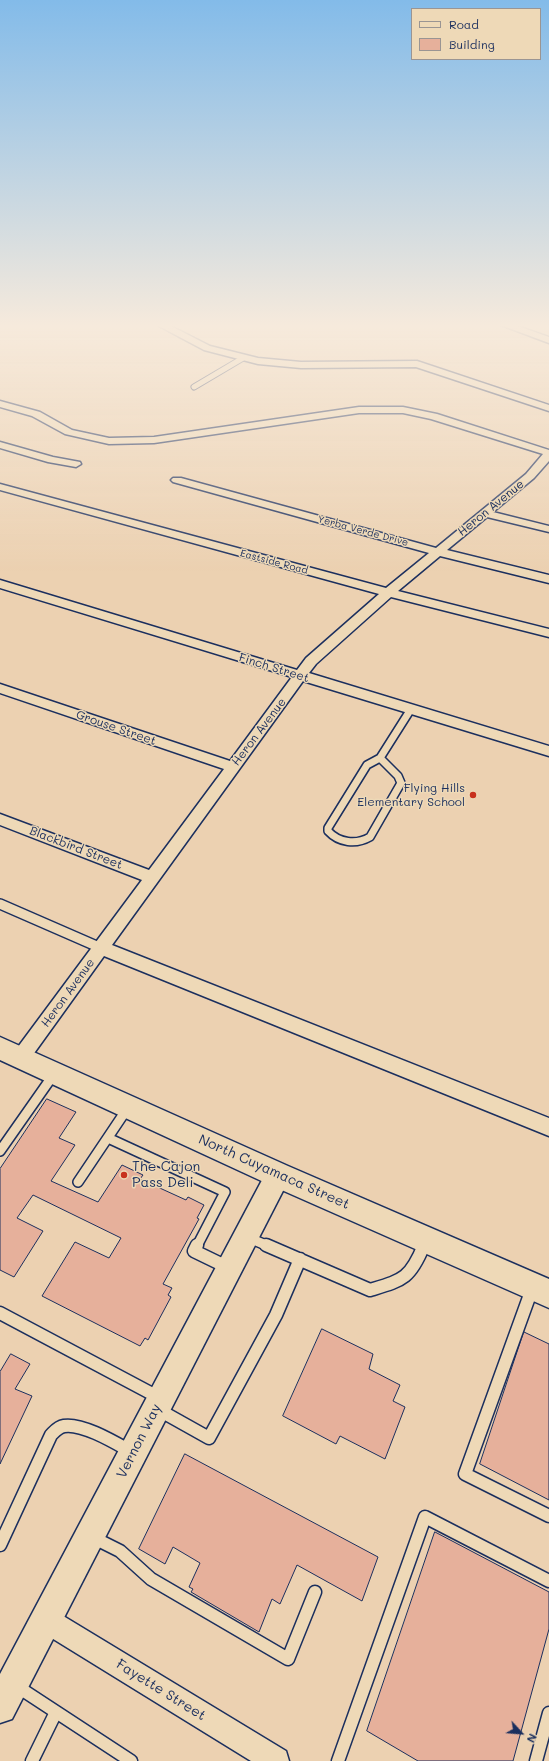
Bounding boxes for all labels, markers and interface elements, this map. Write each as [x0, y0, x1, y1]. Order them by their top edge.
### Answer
legend [411, 8, 541, 60]
text: Road [449, 16, 479, 32]
text: Building [449, 36, 495, 52]
street label: Heron Avenue [455, 477, 527, 539]
street label: Yerba Verde Drive [316, 513, 410, 549]
street label: Eastside Road [239, 547, 309, 577]
street label: Finch Street [237, 650, 311, 686]
street label: Heron Avenue [229, 695, 289, 769]
street label: Grouse Street [74, 708, 158, 748]
place label: Flying Hills Elementary School [357, 781, 465, 809]
marker: Flying Hills Elementary School [468, 790, 478, 800]
street label: Blackbird Street [28, 824, 124, 872]
street label: Heron Avenue [38, 956, 98, 1030]
street label: North Cuyamaca Street [196, 1131, 352, 1213]
place label: The Cajon Pass Deli [132, 1159, 200, 1192]
marker: The Cajon Pass Deli [119, 1170, 129, 1180]
street label: Vernon Way [113, 1401, 165, 1481]
street label: Fayette Street [113, 1656, 209, 1724]
north arrow [501, 1713, 541, 1753]
text: N [524, 1731, 541, 1746]

